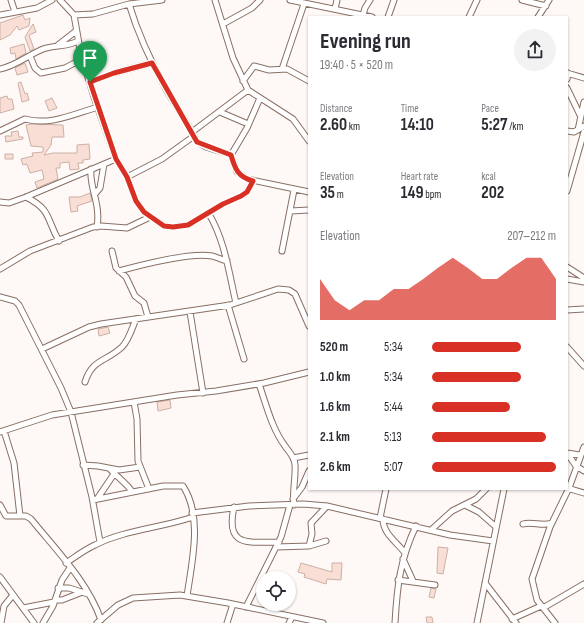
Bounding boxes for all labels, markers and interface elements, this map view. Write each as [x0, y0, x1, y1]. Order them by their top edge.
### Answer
text: Evening run [320, 28, 411, 55]
button: share [514, 29, 556, 71]
pin [73, 41, 107, 82]
icon: arrive [79, 47, 101, 69]
text: 19:40 · 5 × 520 m [320, 57, 393, 73]
text: Distance [320, 102, 352, 115]
text: Time [401, 102, 419, 115]
text: Pace [481, 102, 499, 115]
text: 2.60 [320, 115, 347, 135]
text: 14:10 [401, 115, 434, 135]
text: 5:27 [481, 115, 507, 135]
text: km [347, 120, 360, 133]
text: /km [507, 120, 524, 133]
text: Elevation [320, 170, 354, 183]
text: Heart rate [401, 170, 438, 183]
text: kcal [481, 170, 496, 183]
text: 35 [320, 183, 335, 203]
text: 149 [401, 183, 423, 203]
text: 202 [481, 183, 504, 203]
text: m [335, 188, 344, 201]
text: bpm [423, 188, 441, 201]
text: Elevation [320, 228, 360, 244]
text: 207–212 m [507, 228, 556, 244]
text: 520 m [320, 339, 348, 355]
text: 5:34 [384, 339, 403, 355]
text: 1.0 km [320, 369, 350, 385]
text: 5:34 [384, 369, 403, 385]
text: 1.6 km [320, 399, 350, 415]
text: 5:44 [384, 399, 403, 415]
text: 2.1 km [320, 429, 350, 445]
text: 5:13 [384, 429, 402, 445]
text: 2.6 km [320, 459, 351, 475]
text: 5:07 [384, 459, 403, 475]
map controls [256, 571, 296, 611]
button: locate [256, 571, 296, 611]

